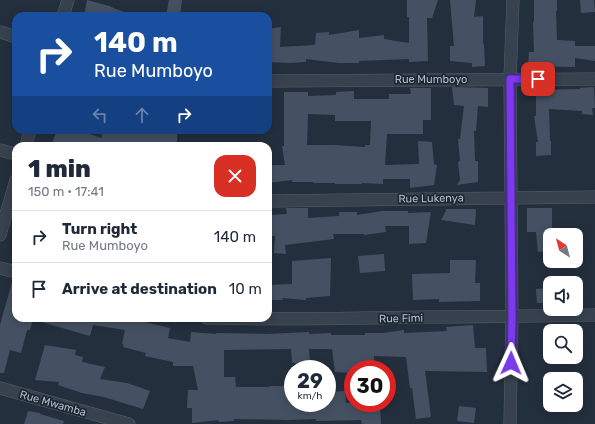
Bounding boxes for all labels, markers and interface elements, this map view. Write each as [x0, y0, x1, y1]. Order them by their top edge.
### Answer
text: 140 m [94, 26, 178, 59]
icon: right [28, 28, 80, 80]
text: Rue Mumboyo [94, 60, 213, 82]
pin [521, 62, 555, 96]
icon: arrive [527, 68, 549, 90]
street label: Rue Mumboyo [395, 73, 467, 86]
icon: left [89, 104, 111, 126]
icon: ahead [131, 104, 153, 126]
icon: right [173, 104, 195, 126]
text: 1 min [28, 155, 91, 183]
button: close [214, 155, 256, 197]
text: 150 m · 17:41 [28, 184, 104, 199]
street label: Rue Lukenya [398, 191, 464, 206]
text: Turn right [62, 220, 137, 238]
icon: right [28, 226, 50, 248]
text: 140 m [214, 228, 256, 246]
north arrow [543, 228, 583, 268]
map controls [543, 228, 583, 412]
text: Rue Mumboyo [62, 238, 148, 253]
button: sound [543, 276, 583, 316]
icon: arrive [28, 278, 50, 300]
text: Arrive at destination [62, 280, 217, 298]
text: 10 m [229, 280, 262, 298]
street label: Rue Fimi [379, 312, 423, 325]
button: search [543, 324, 583, 364]
position arrow [490, 342, 532, 384]
speed limit sign: 30 [344, 360, 396, 412]
text: 29 [297, 369, 323, 393]
button: layers [543, 372, 583, 412]
street label: Rue Mwamba [18, 388, 88, 419]
text: km/h [298, 390, 322, 402]

